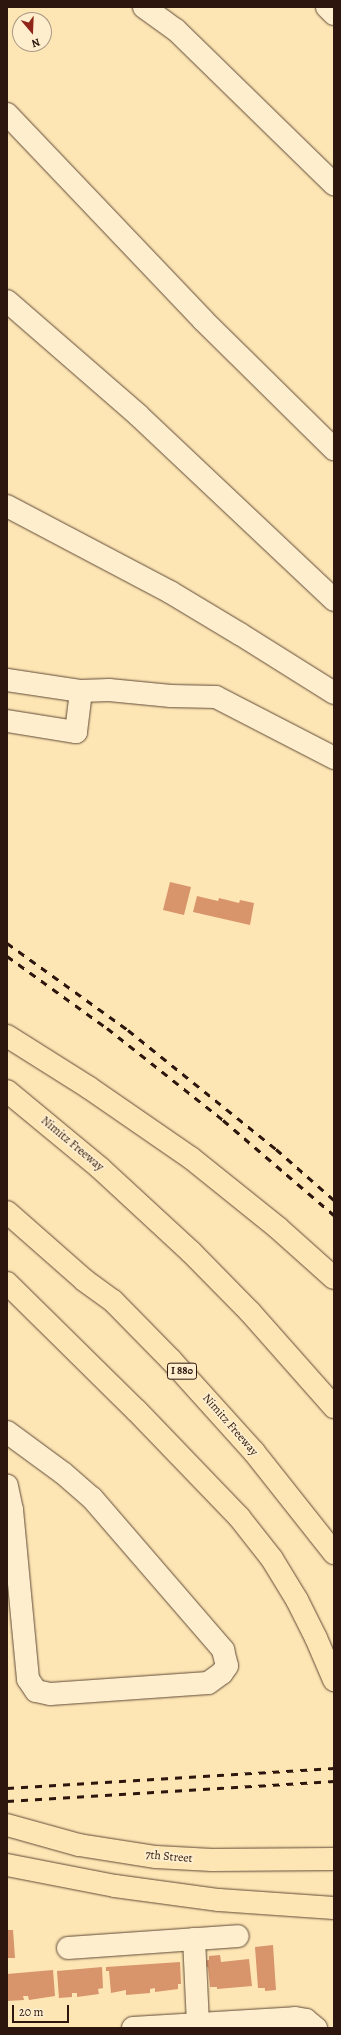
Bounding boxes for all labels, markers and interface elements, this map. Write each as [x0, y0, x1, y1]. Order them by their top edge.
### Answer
north arrow [12, 12, 52, 52]
text: N [30, 34, 42, 51]
street label: Nimitz Freeway [38, 1114, 106, 1174]
road number: I 880 [166, 1362, 198, 1380]
street label: Nimitz Freeway [199, 1391, 261, 1459]
street label: 7th Street [145, 1848, 193, 1866]
scale bar [14, 1997, 71, 2023]
text: 20 m [19, 2004, 43, 2020]

